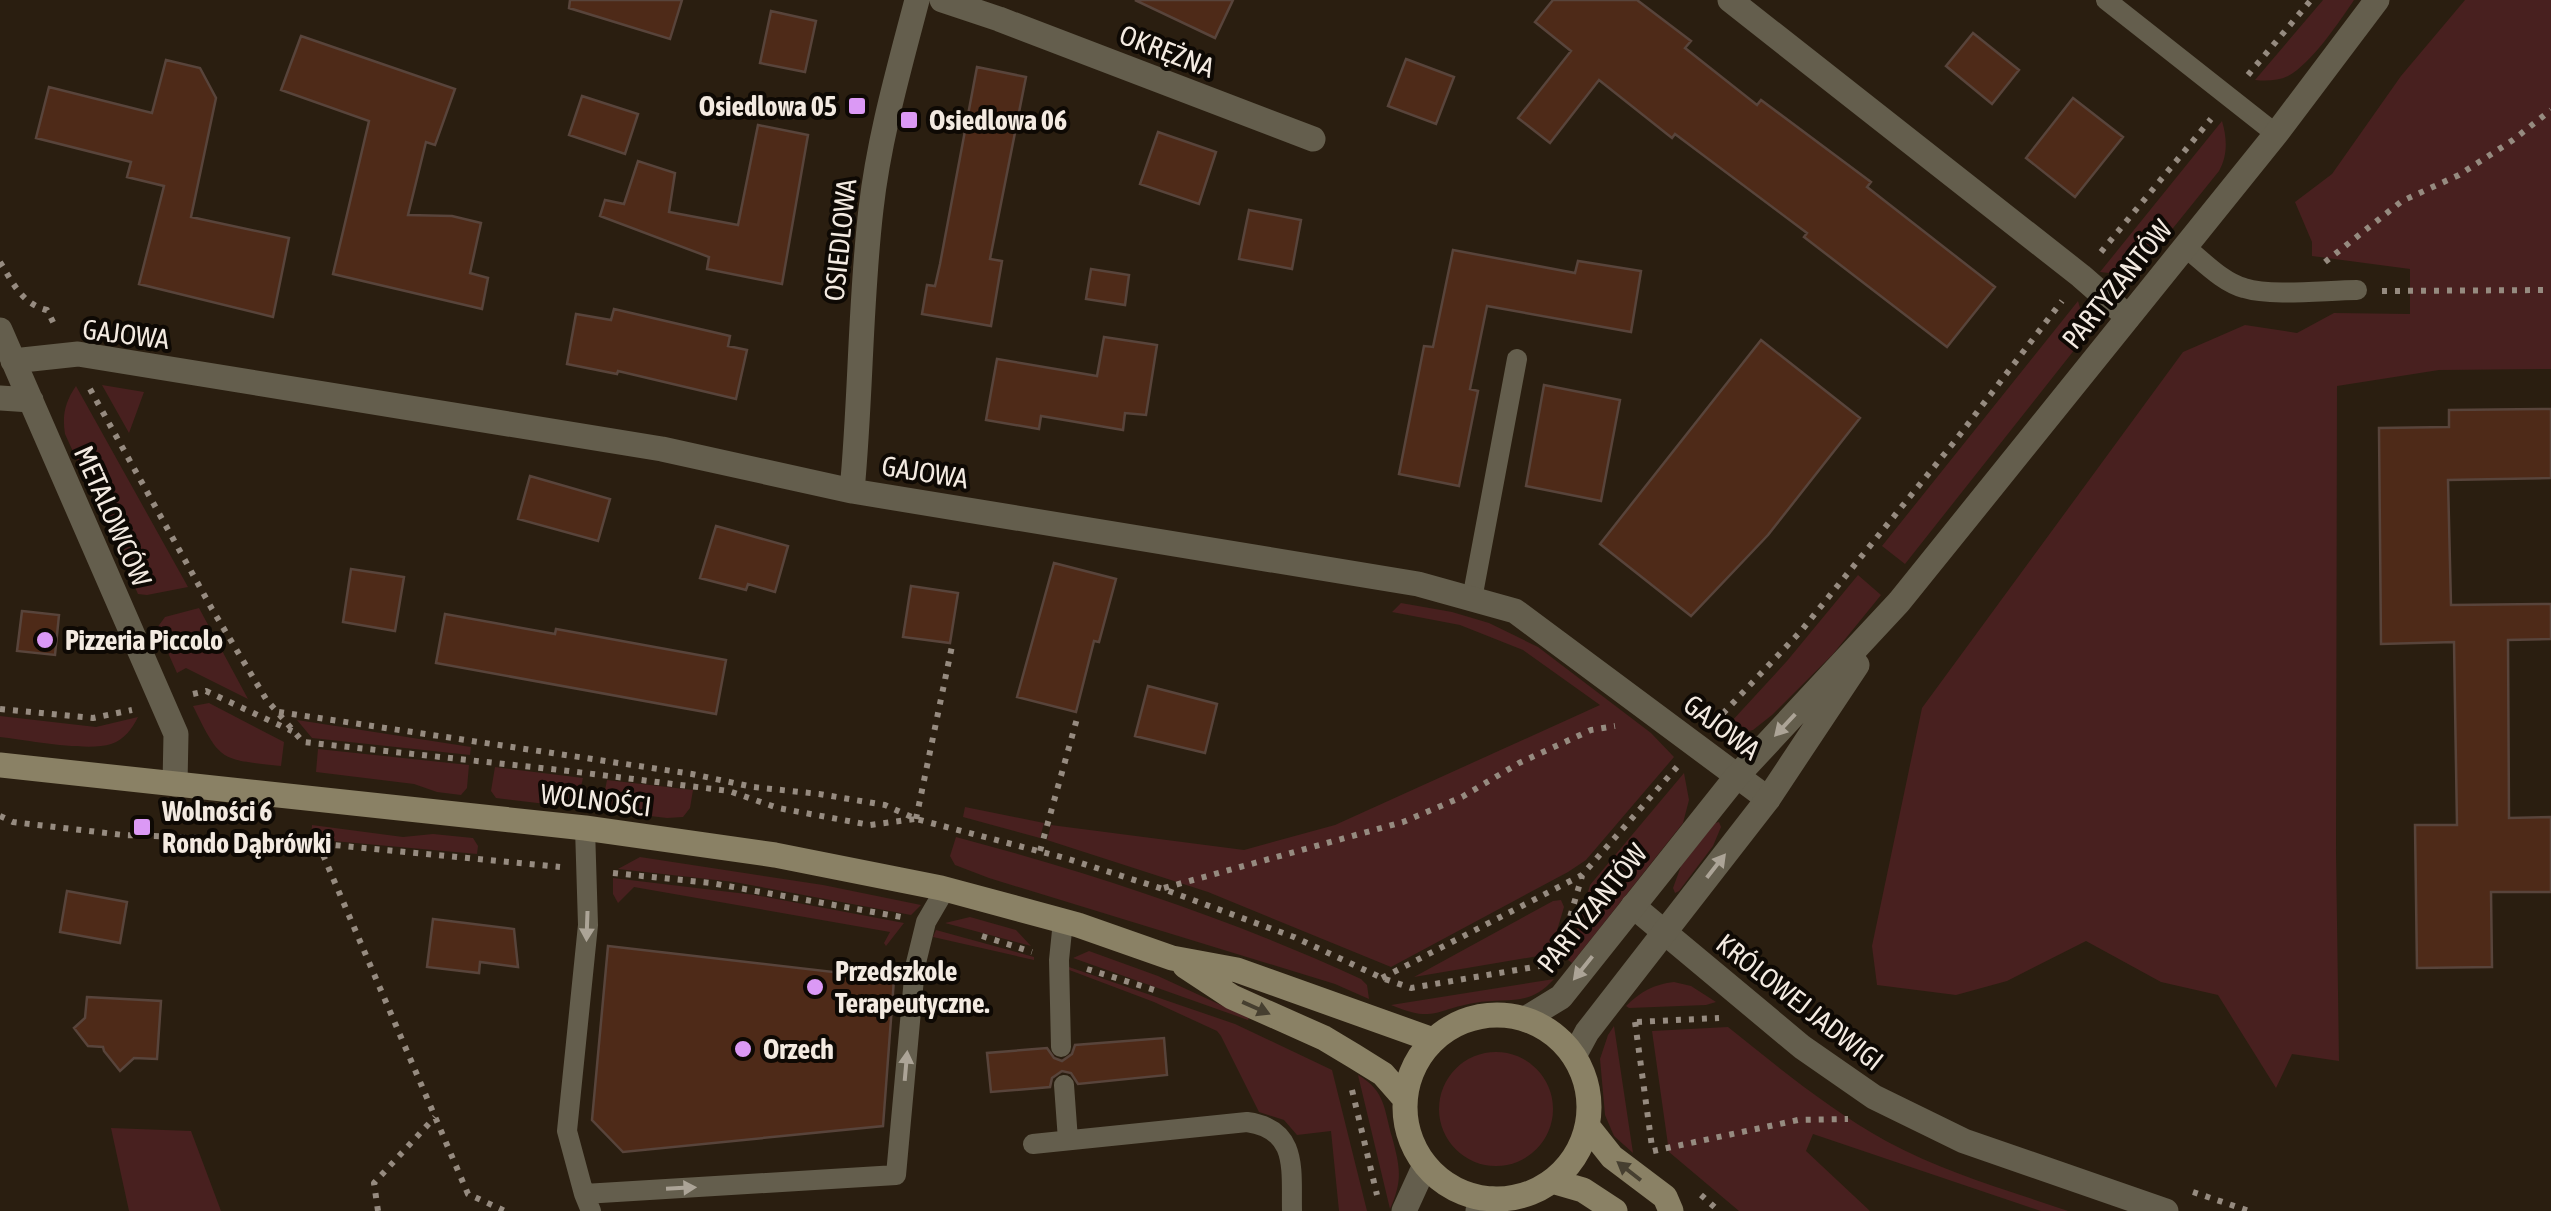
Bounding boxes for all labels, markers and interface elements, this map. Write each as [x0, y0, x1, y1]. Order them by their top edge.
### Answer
street label: OKRĘŻNA [1115, 18, 1219, 84]
place label: Osiedlowa 05 [699, 90, 837, 122]
marker: Osiedlowa 05 [846, 95, 868, 117]
place label: Osiedlowa 06 [929, 104, 1067, 136]
marker: Osiedlowa 06 [898, 109, 920, 131]
street label: OSIEDLOWA [818, 177, 862, 303]
street label: PARTYZANTÓW [2055, 213, 2179, 355]
street label: GAJOWA [81, 313, 171, 355]
street label: METALOWCÓW [68, 441, 158, 592]
street label: GAJOWA [880, 449, 971, 495]
place label: Pizzeria Piccolo [65, 624, 223, 656]
marker: Pizzeria Piccolo [34, 629, 56, 651]
street label: GAJOWA [1678, 688, 1767, 766]
one-way arrow [1774, 713, 1797, 737]
street label: WOLNOŚCI [539, 777, 653, 823]
place label: Wolności 6 Rondo Dąbrówki [161, 795, 331, 859]
marker: Wolności 6 Rondo Dąbrówki [131, 816, 153, 838]
street label: PARTYZANTÓW [1530, 837, 1654, 979]
one-way arrow [1705, 853, 1726, 879]
one-way arrow [578, 910, 594, 942]
street label: KRÓLOWEJ JADWIGI [1710, 927, 1890, 1077]
place label: Przedszkole Terapeutyczne. [835, 955, 990, 1019]
one-way arrow [1573, 955, 1594, 981]
marker: Przedszkole Terapeutyczne. [804, 976, 826, 998]
one-way arrow [1242, 999, 1271, 1016]
place label: Orzech [763, 1033, 834, 1065]
marker: Orzech [732, 1038, 754, 1060]
one-way arrow [898, 1050, 914, 1082]
one-way arrow [1617, 1160, 1643, 1181]
one-way arrow [666, 1180, 697, 1196]

